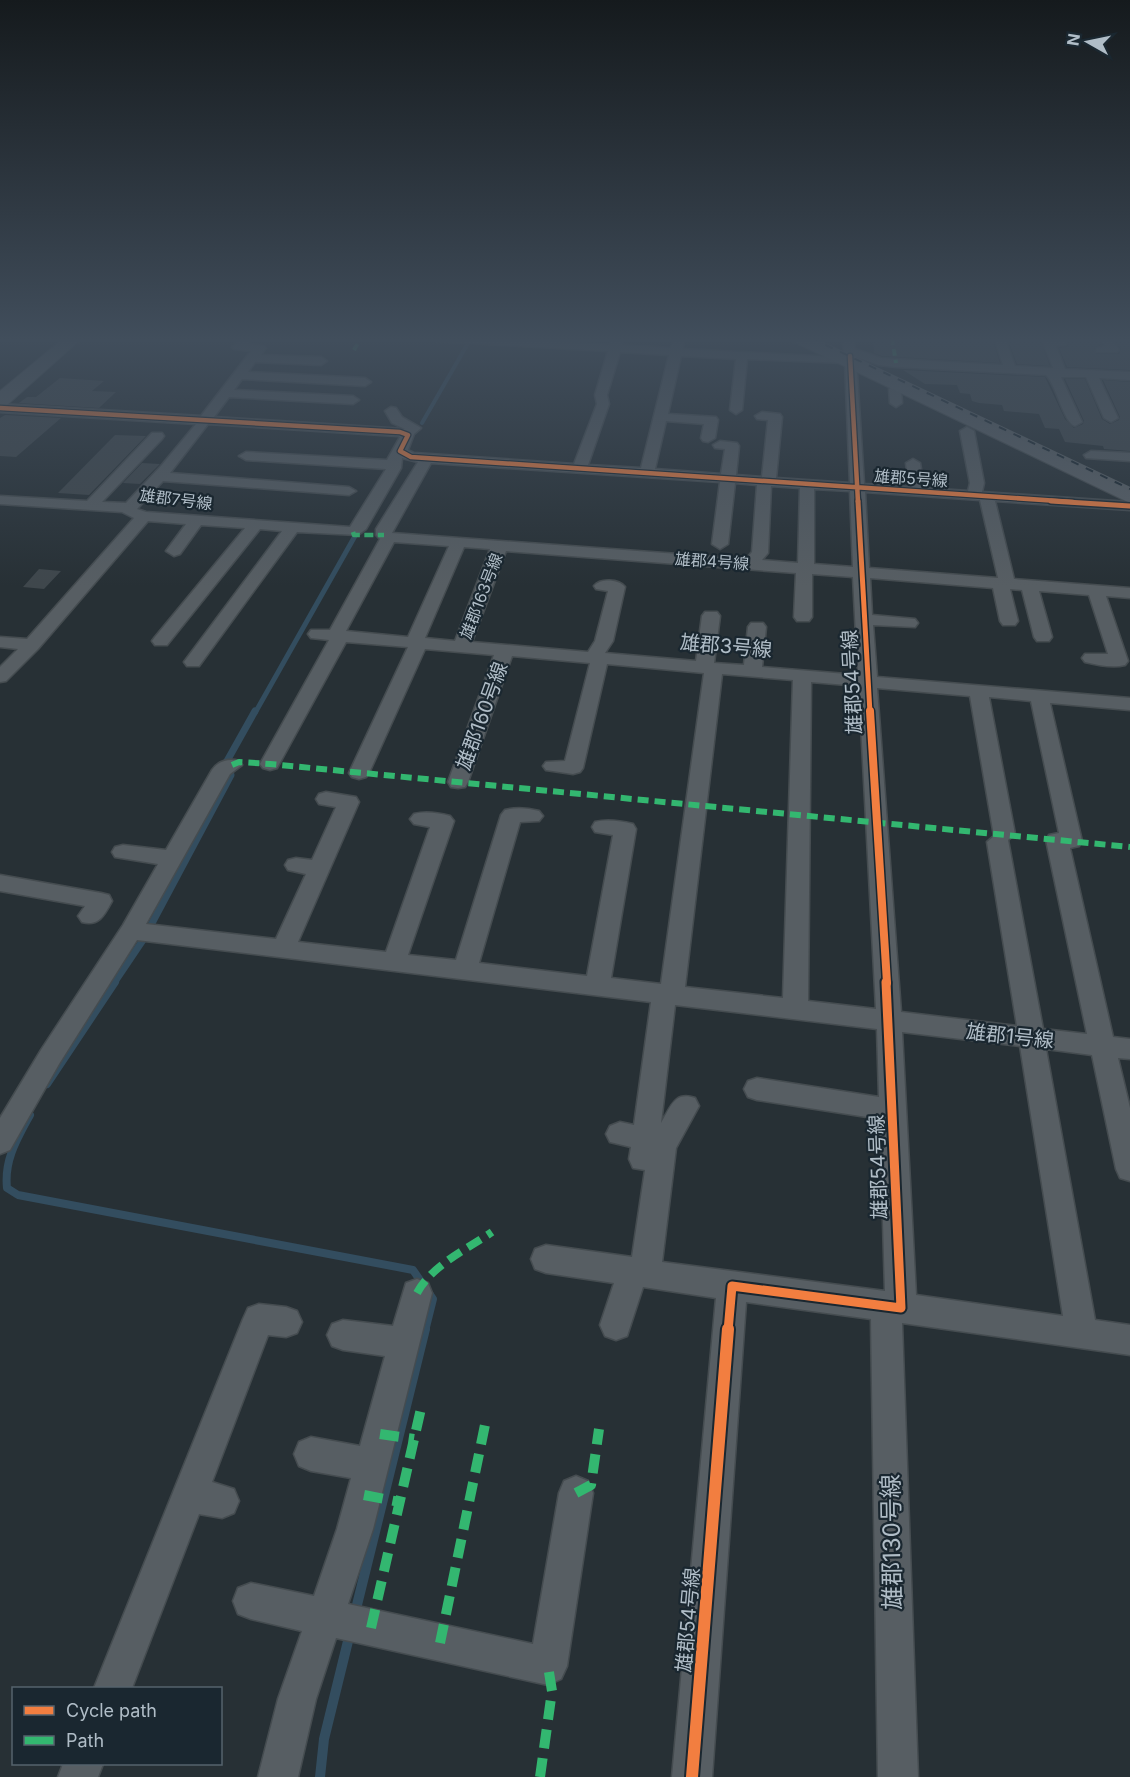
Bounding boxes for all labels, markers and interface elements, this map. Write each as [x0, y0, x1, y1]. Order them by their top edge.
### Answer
north arrow [1058, 12, 1118, 72]
text: N [1062, 32, 1084, 47]
street label: 雄郡5号線 [874, 465, 948, 491]
street label: 雄郡7号線 [139, 485, 213, 513]
street label: 雄郡4号線 [674, 548, 750, 574]
street label: 雄郡163号線 [455, 550, 507, 642]
street label: 雄郡54号線 [837, 629, 867, 735]
street label: 雄郡3号線 [679, 630, 773, 662]
street label: 雄郡160号線 [451, 659, 513, 773]
street label: 雄郡1号線 [965, 1019, 1055, 1053]
street label: 雄郡54号線 [864, 1114, 892, 1220]
street label: 雄郡130号線 [876, 1474, 907, 1610]
street label: 雄郡54号線 [671, 1567, 705, 1673]
legend [12, 1687, 222, 1765]
text: Cycle path [66, 1700, 157, 1721]
text: Path [66, 1730, 104, 1751]

